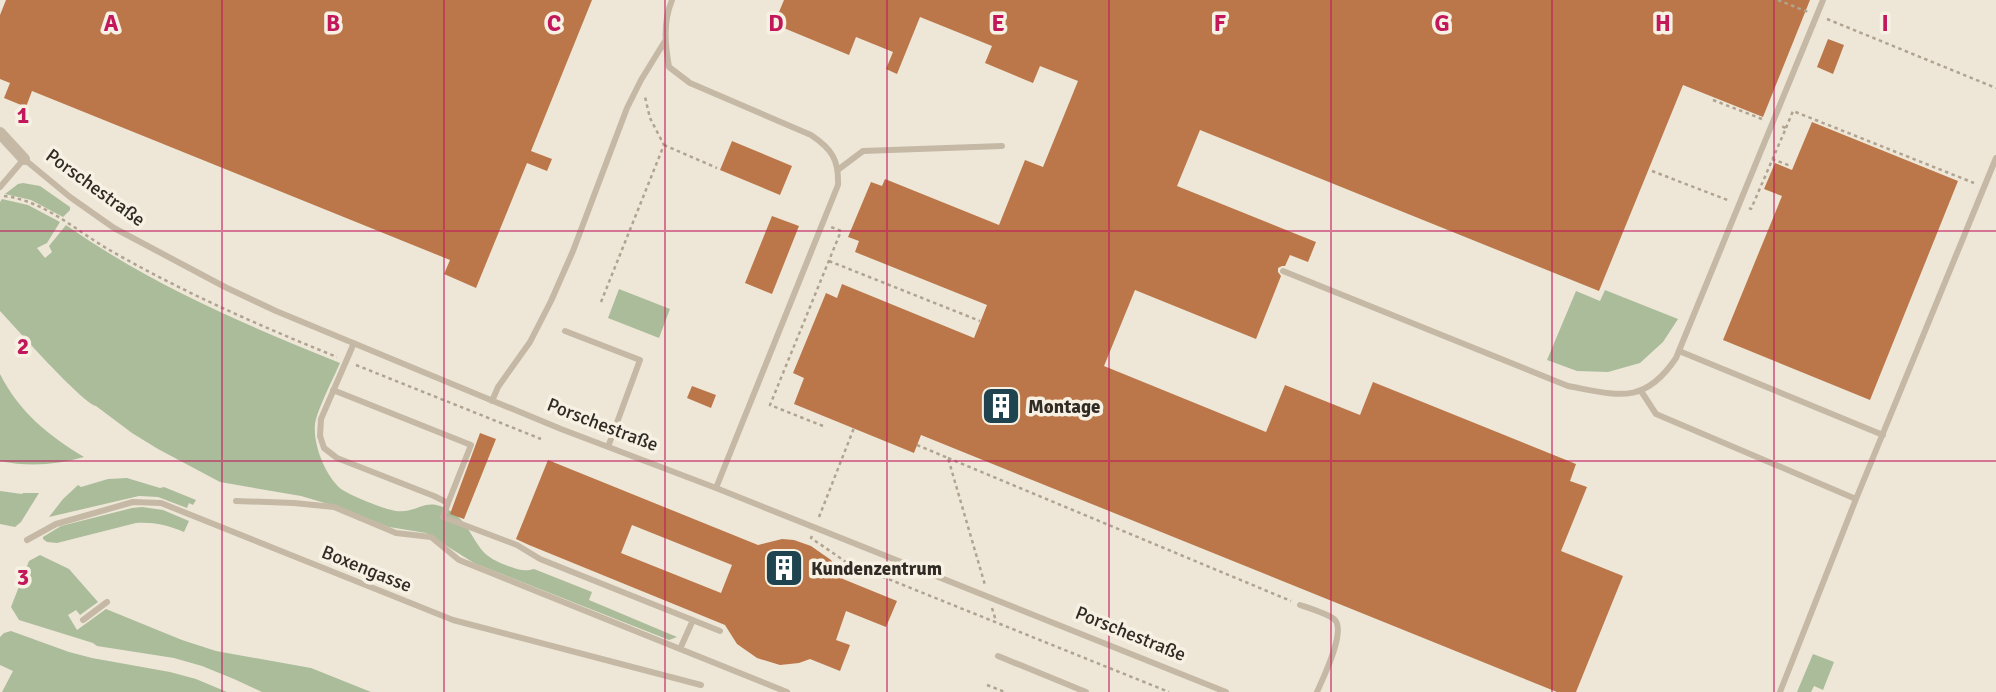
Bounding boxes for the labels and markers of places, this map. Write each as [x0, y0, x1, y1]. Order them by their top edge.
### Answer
building icon: Montage [980, 385, 1022, 427]
place label: Montage [1028, 395, 1101, 419]
building icon: Kundenzentrum [763, 547, 805, 589]
place label: Kundenzentrum [811, 557, 942, 581]

